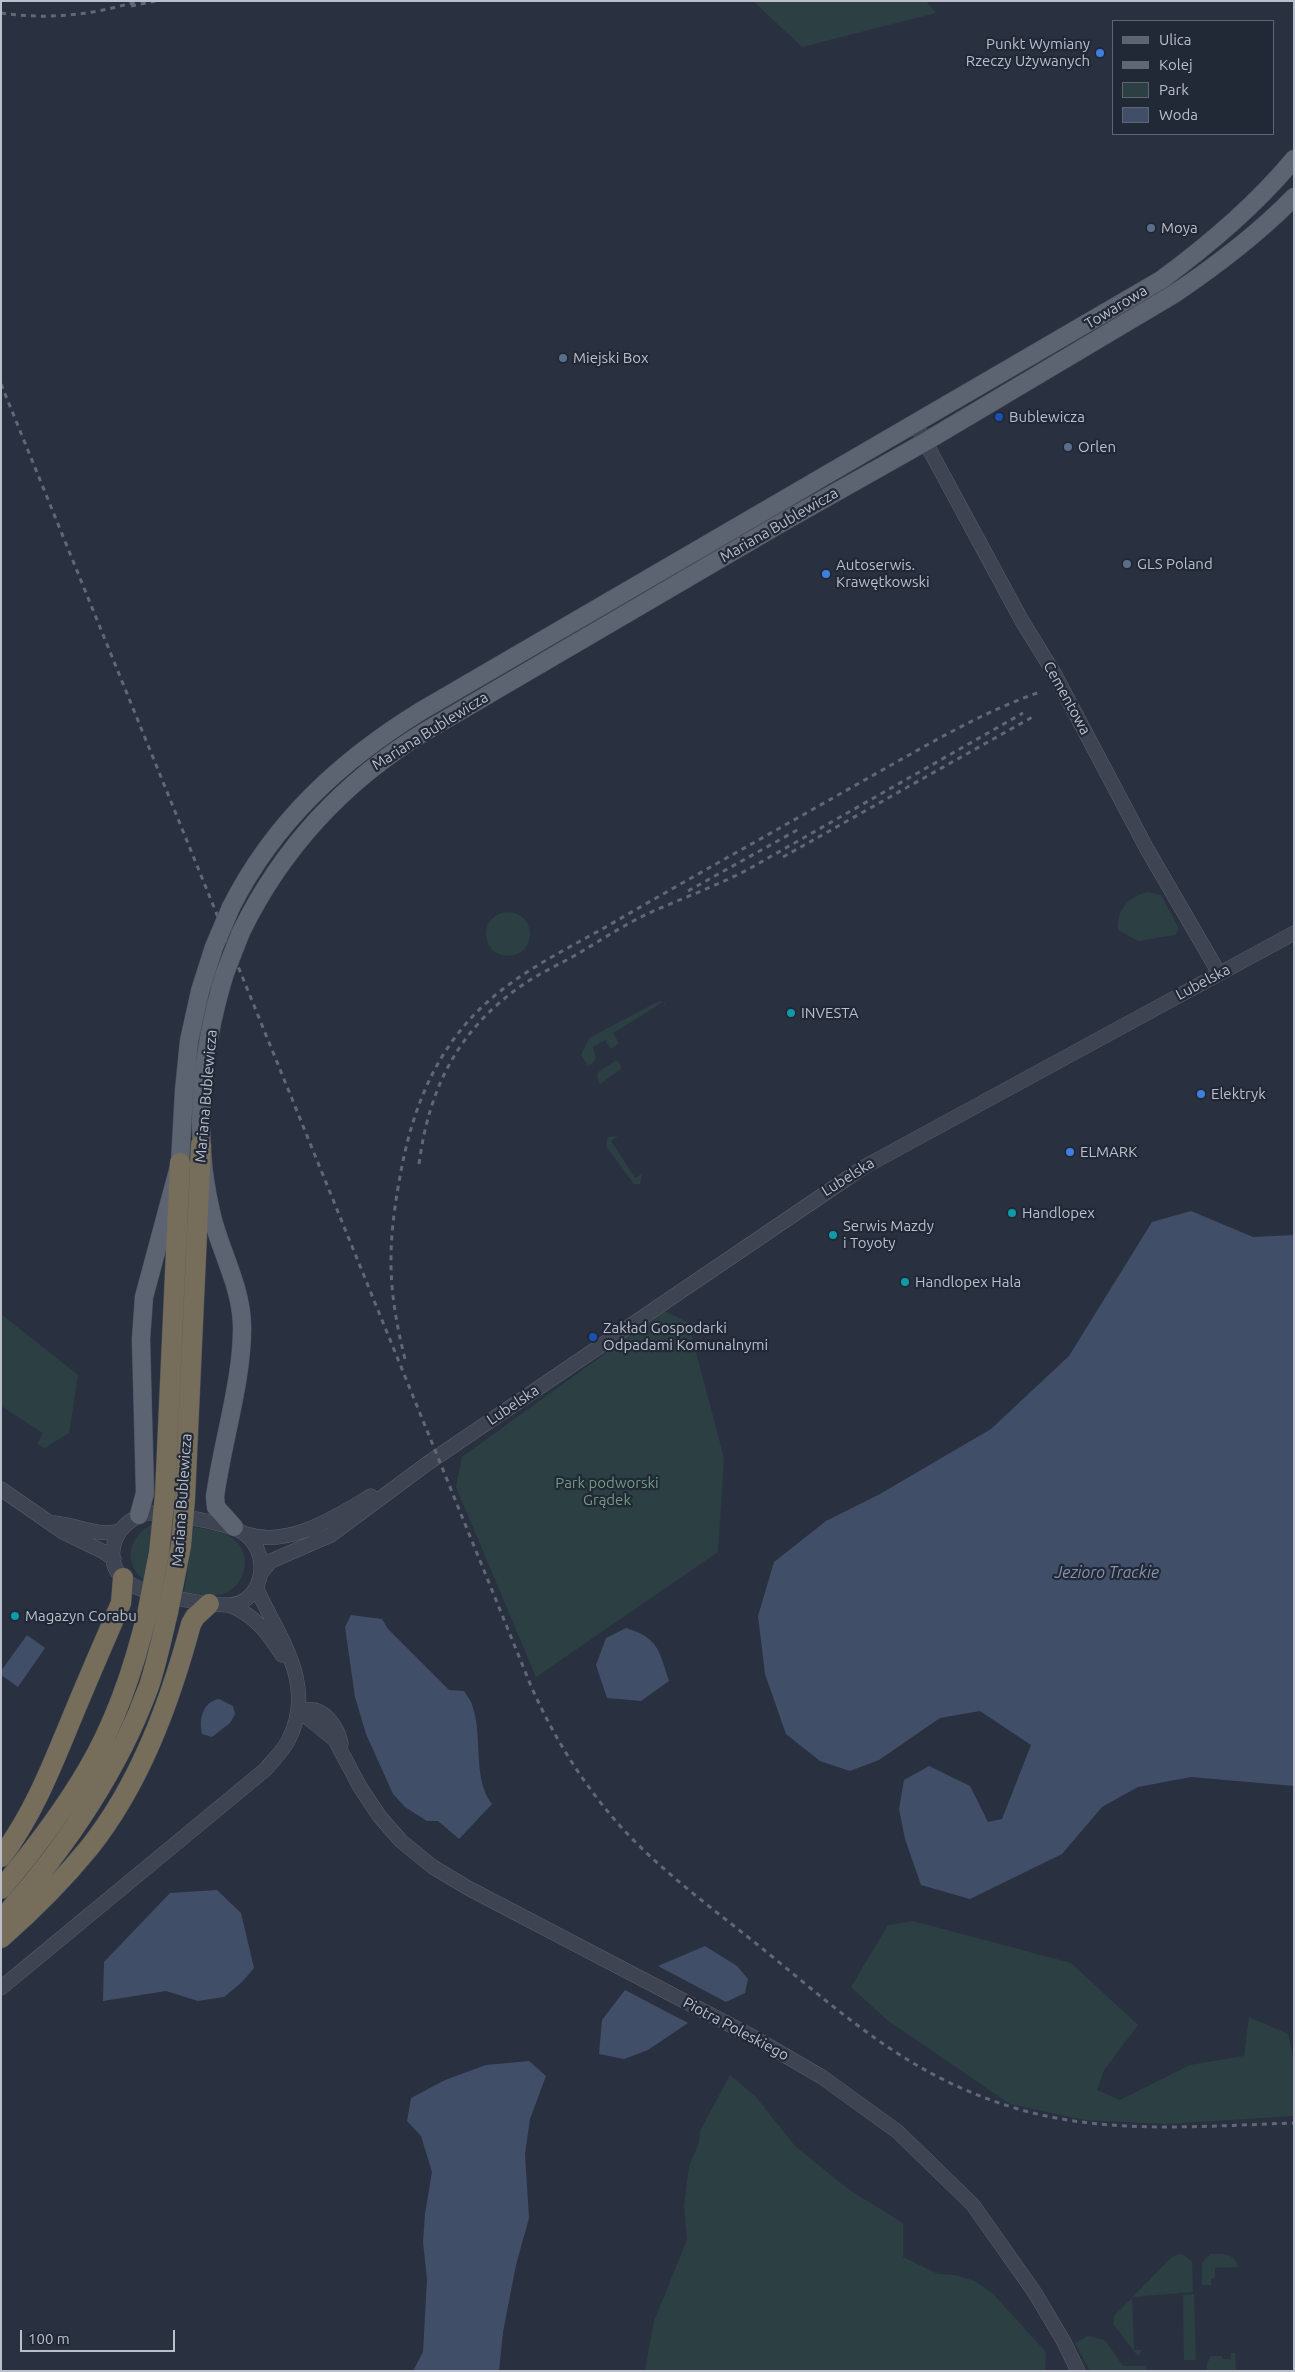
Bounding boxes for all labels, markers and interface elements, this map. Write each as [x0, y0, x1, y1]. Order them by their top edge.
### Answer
legend [1112, 20, 1275, 135]
text: Ulica [1159, 31, 1191, 48]
place label: Punkt Wymiany Rzeczy Używanych [966, 35, 1090, 70]
marker: Punkt Wymiany Rzeczy Używanych [1094, 47, 1106, 59]
text: Kolej [1159, 56, 1193, 73]
text: Park [1159, 81, 1189, 98]
text: Woda [1159, 106, 1198, 123]
place label: Moya [1161, 219, 1198, 237]
marker: Moya [1145, 222, 1157, 234]
street label: Towarowa [1082, 281, 1150, 333]
place label: Miejski Box [573, 349, 648, 367]
marker: Miejski Box [557, 352, 569, 364]
place label: Bublewicza [1009, 408, 1085, 426]
marker: Bublewicza [993, 411, 1005, 423]
place label: Orlen [1078, 438, 1116, 456]
marker: Orlen [1062, 441, 1074, 453]
street label: Mariana Bublewicza [717, 484, 841, 566]
place label: GLS Poland [1137, 555, 1213, 573]
place label: Autoserwis. Krawętkowski [836, 556, 930, 591]
marker: GLS Poland [1121, 558, 1133, 570]
marker: Autoserwis. Krawętkowski [820, 568, 832, 580]
street label: Cementowa [1039, 658, 1095, 738]
street label: Mariana Bublewicza [369, 688, 491, 774]
street label: Lubelska [1173, 960, 1233, 1004]
place label: INVESTA [801, 1004, 859, 1022]
marker: INVESTA [785, 1007, 797, 1019]
street label: Mariana Bublewicza [191, 1029, 221, 1163]
place label: Elektryk [1211, 1085, 1266, 1103]
marker: Elektryk [1195, 1088, 1207, 1100]
place label: ELMARK [1080, 1143, 1137, 1161]
marker: ELMARK [1064, 1146, 1076, 1158]
street label: Lubelska [818, 1154, 878, 1200]
place label: Handlopex [1022, 1204, 1095, 1222]
marker: Handlopex [1006, 1207, 1018, 1219]
place label: Serwis Mazdy i Toyoty [843, 1217, 934, 1252]
marker: Serwis Mazdy i Toyoty [827, 1229, 839, 1241]
place label: Handlopex Hala [915, 1273, 1021, 1291]
marker: Handlopex Hala [899, 1276, 911, 1288]
place label: Zakład Gospodarki Odpadami Komunalnymi [603, 1319, 768, 1354]
marker: Zakład Gospodarki Odpadami Komunalnymi [587, 1331, 599, 1343]
street label: Lubelska [484, 1381, 542, 1429]
street label: Mariana Bublewicza [168, 1433, 196, 1567]
park label: Park podworski Grądek [555, 1474, 659, 1509]
water label: Jezioro Trackie [1055, 1563, 1159, 1583]
place label: Magazyn Corabu [25, 1607, 137, 1625]
marker: Magazyn Corabu [9, 1610, 21, 1622]
street label: Piotra Poleskiego [680, 1994, 792, 2064]
scale bar [22, 2320, 178, 2352]
text: 100 m [28, 2330, 70, 2347]

